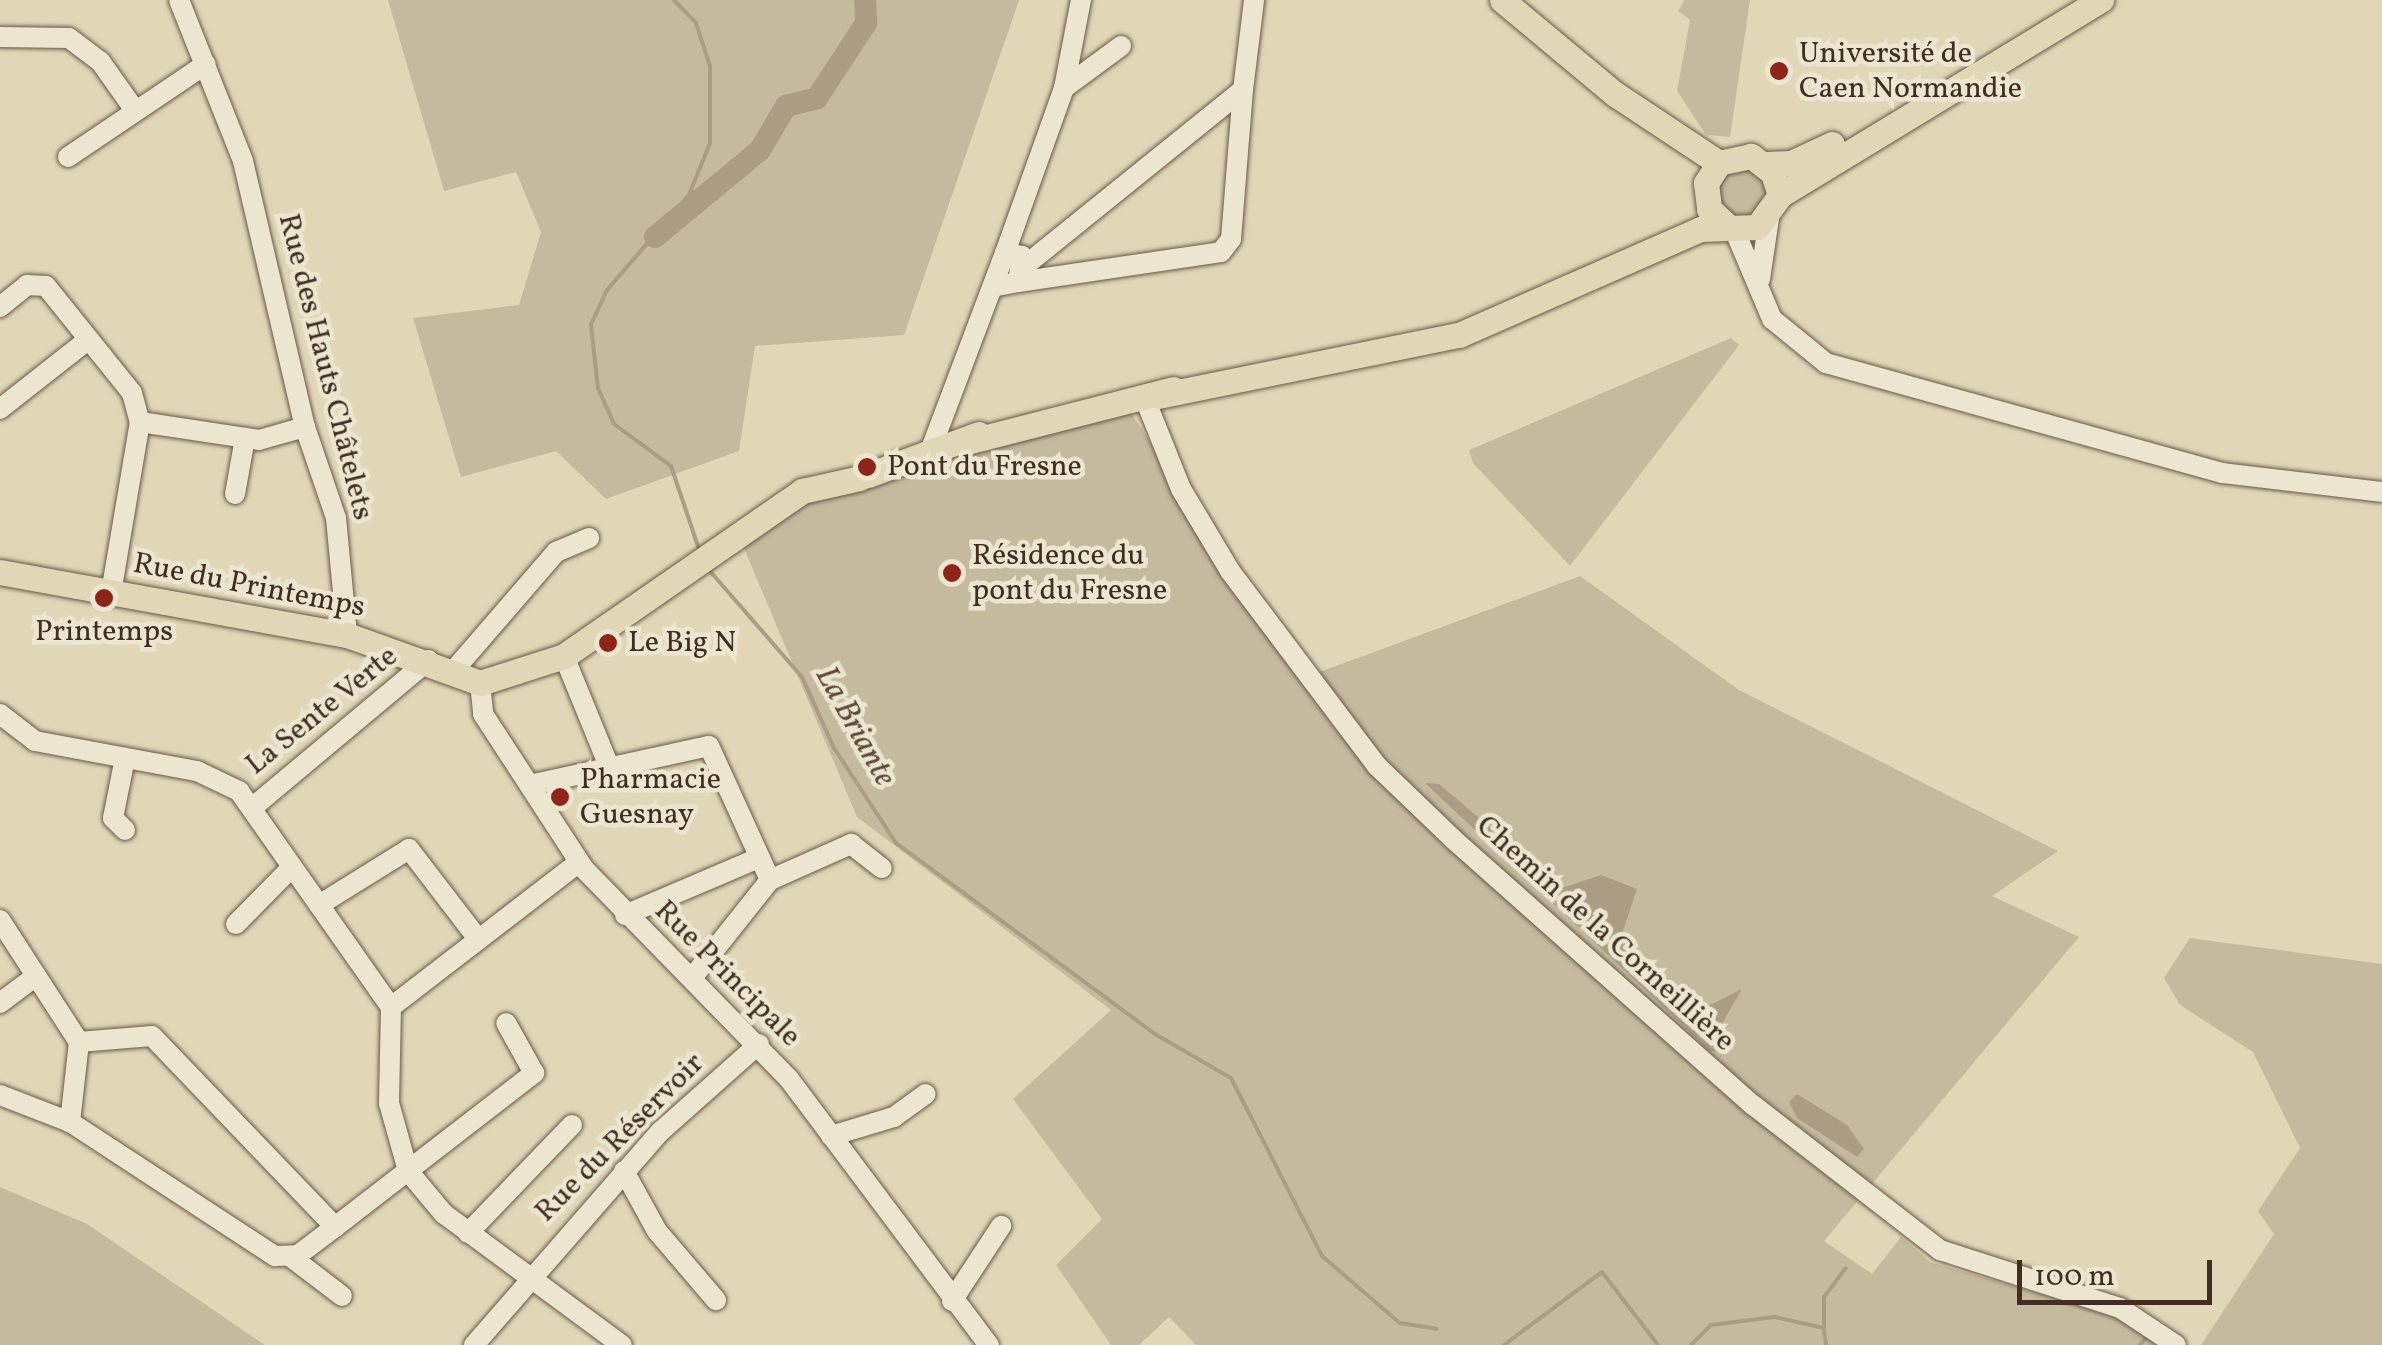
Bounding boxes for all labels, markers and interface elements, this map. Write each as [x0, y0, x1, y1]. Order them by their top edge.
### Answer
place label: Université de Caen Normandie [1799, 36, 2022, 106]
marker: Université de Caen Normandie [1768, 60, 1790, 82]
street label: Rue des Hauts Châtelets [270, 210, 380, 524]
place label: Pont du Fresne [887, 449, 1082, 485]
marker: Pont du Fresne [856, 456, 878, 478]
place label: Résidence du pont du Fresne [972, 538, 1167, 608]
street label: Rue du Printemps [130, 546, 368, 626]
marker: Résidence du pont du Fresne [941, 562, 963, 584]
marker: Printemps [93, 587, 115, 609]
place label: Printemps [35, 614, 173, 650]
place label: Le Big N [628, 625, 736, 661]
marker: Le Big N [597, 632, 619, 654]
street label: La Sente Verte [238, 639, 406, 783]
water label: La Briante [805, 660, 903, 794]
place label: Pharmacie Guesnay [580, 762, 721, 832]
marker: Pharmacie Guesnay [549, 786, 571, 808]
street label: Chemin de la Corneillière [1468, 808, 1742, 1060]
street label: Rue Principale [646, 893, 808, 1055]
street label: Rue du Réservoir [528, 1046, 712, 1230]
scale bar [2022, 1240, 2217, 1302]
text: 100 m [2034, 1256, 2115, 1298]

